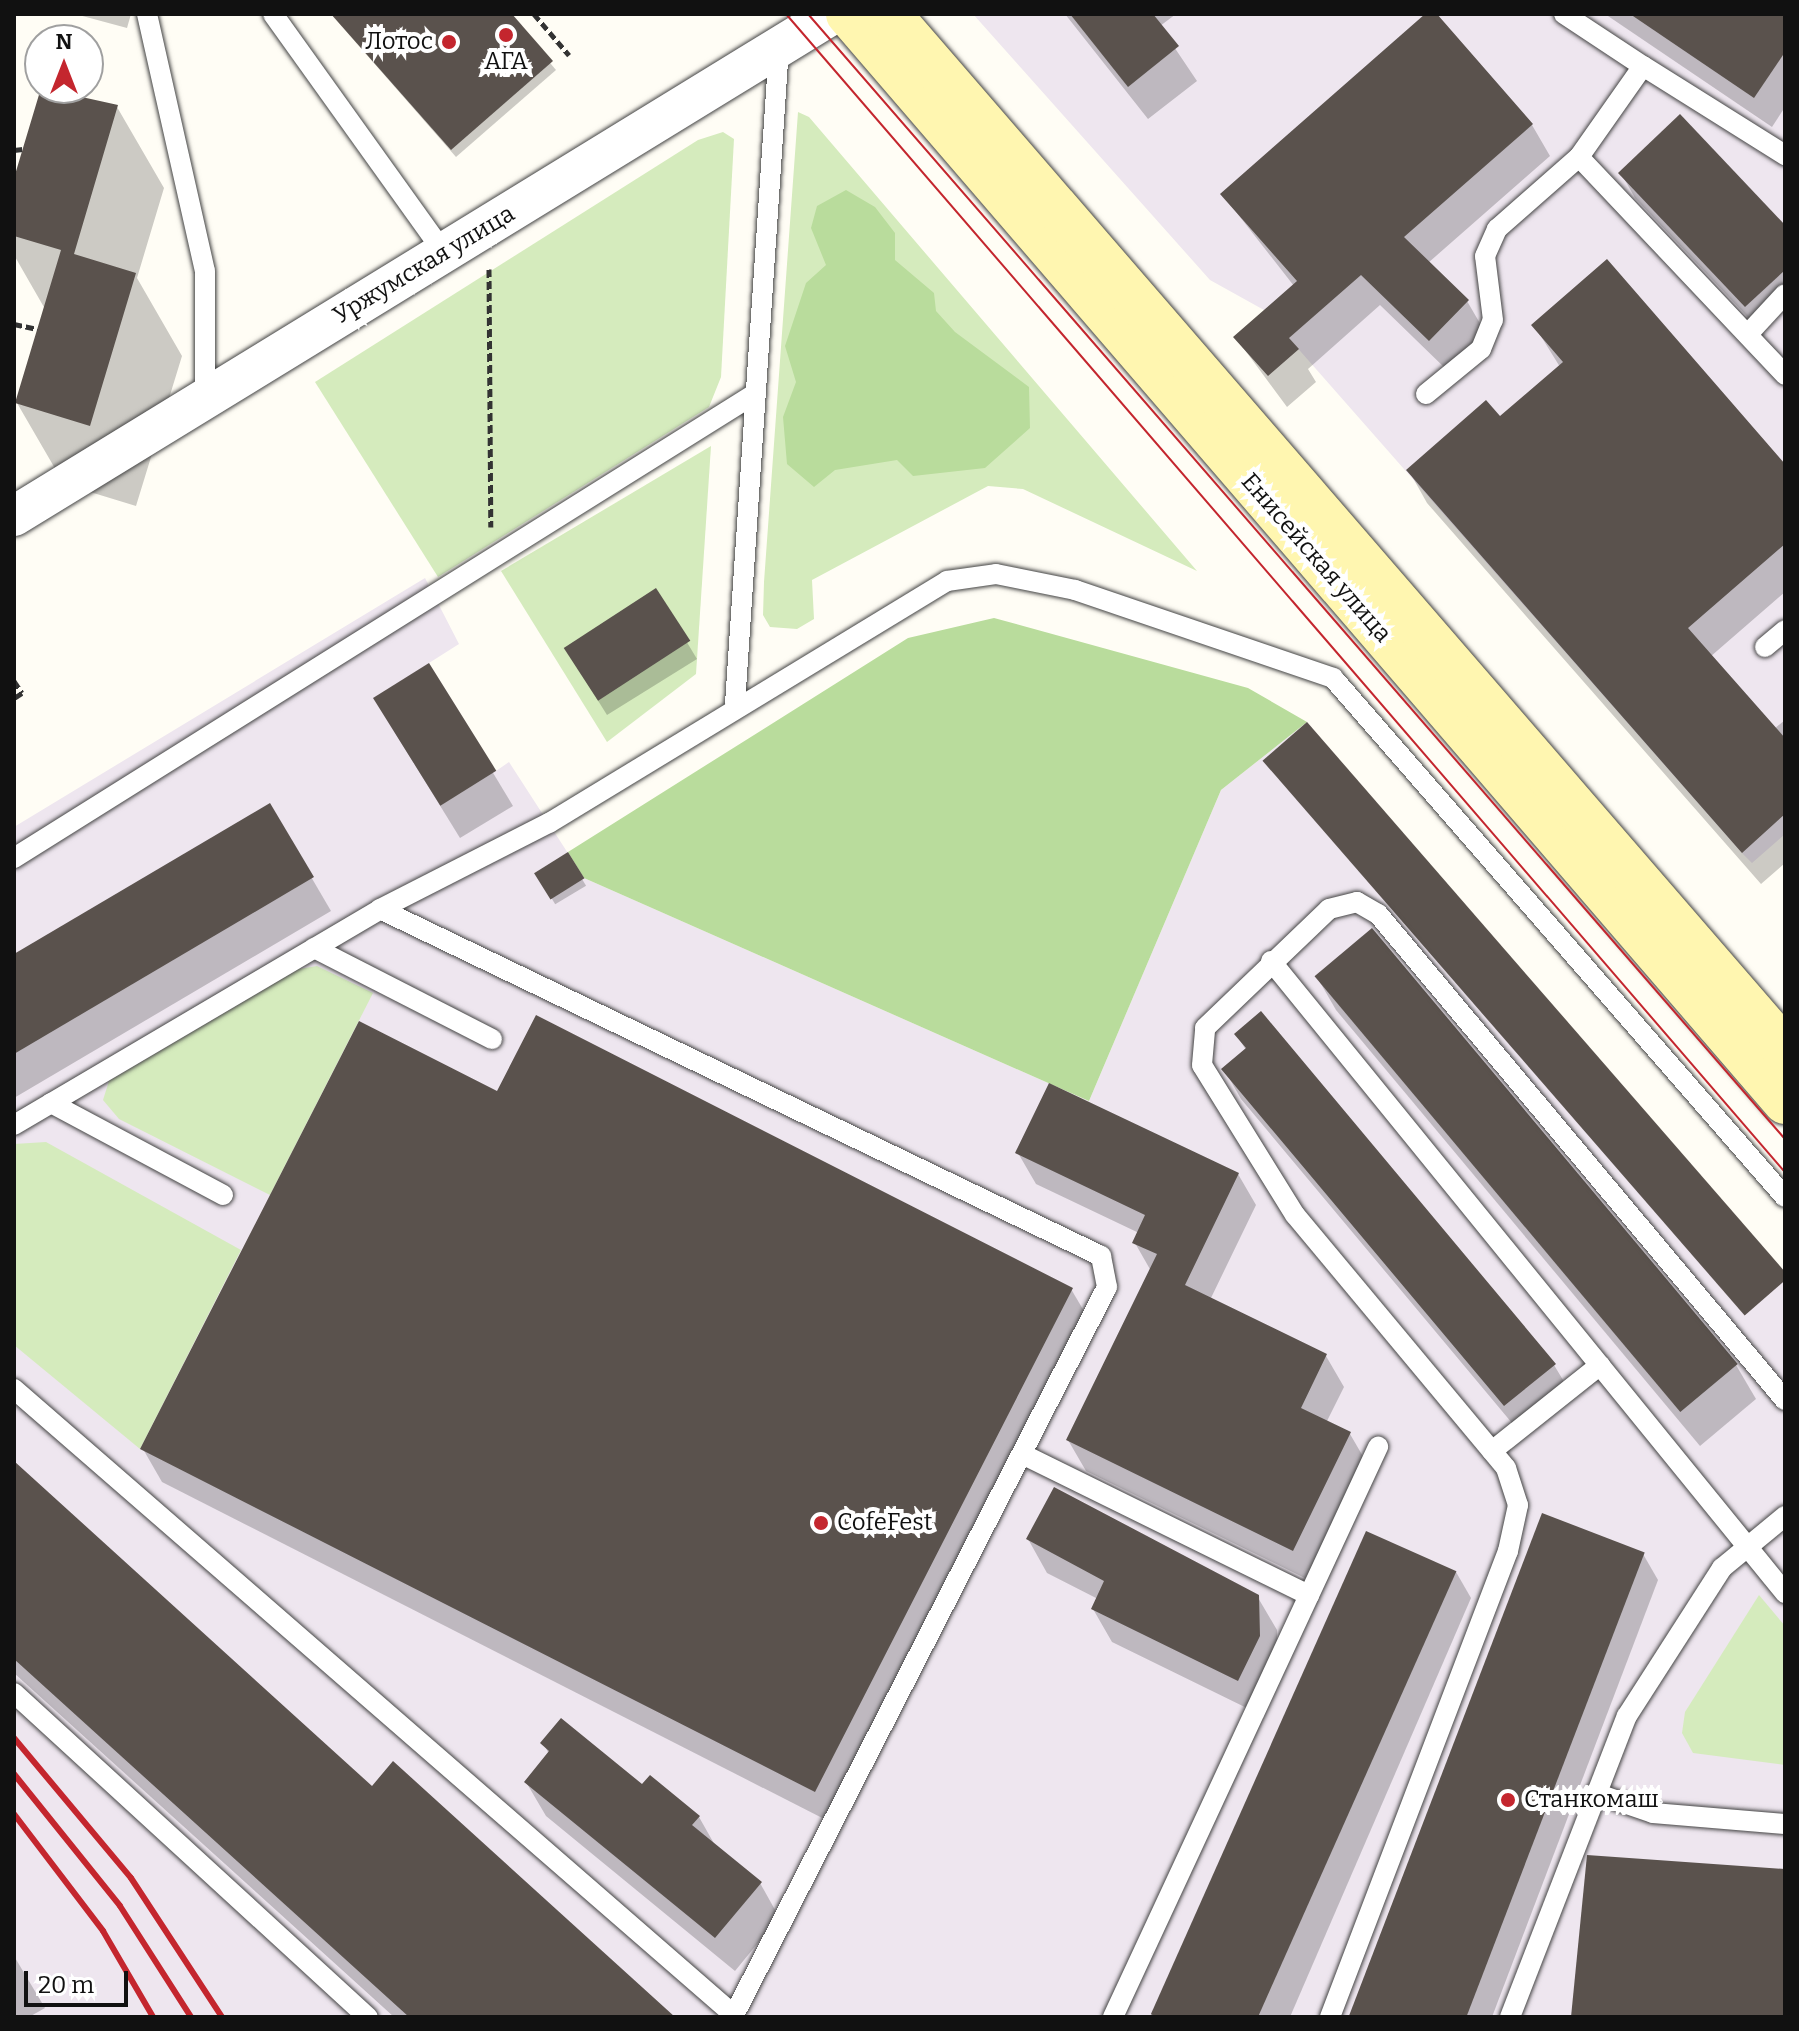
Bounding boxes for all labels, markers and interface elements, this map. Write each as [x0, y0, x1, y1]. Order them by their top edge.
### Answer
north arrow [24, 24, 104, 104]
marker: АГА [497, 26, 515, 44]
text: N [56, 28, 72, 55]
place label: Лотос [365, 28, 433, 56]
marker: Лотос [440, 33, 458, 51]
place label: АГА [484, 48, 528, 76]
street label: Уржумская улица [328, 199, 520, 331]
street label: Енисейская улица [1235, 468, 1397, 648]
place label: CofeFest [837, 1509, 933, 1537]
marker: CofeFest [812, 1514, 830, 1532]
place label: Станкомаш [1524, 1786, 1659, 1814]
marker: Станкомаш [1499, 1791, 1517, 1809]
scale bar [28, 1955, 132, 2005]
text: 20 m [38, 1971, 94, 1999]

